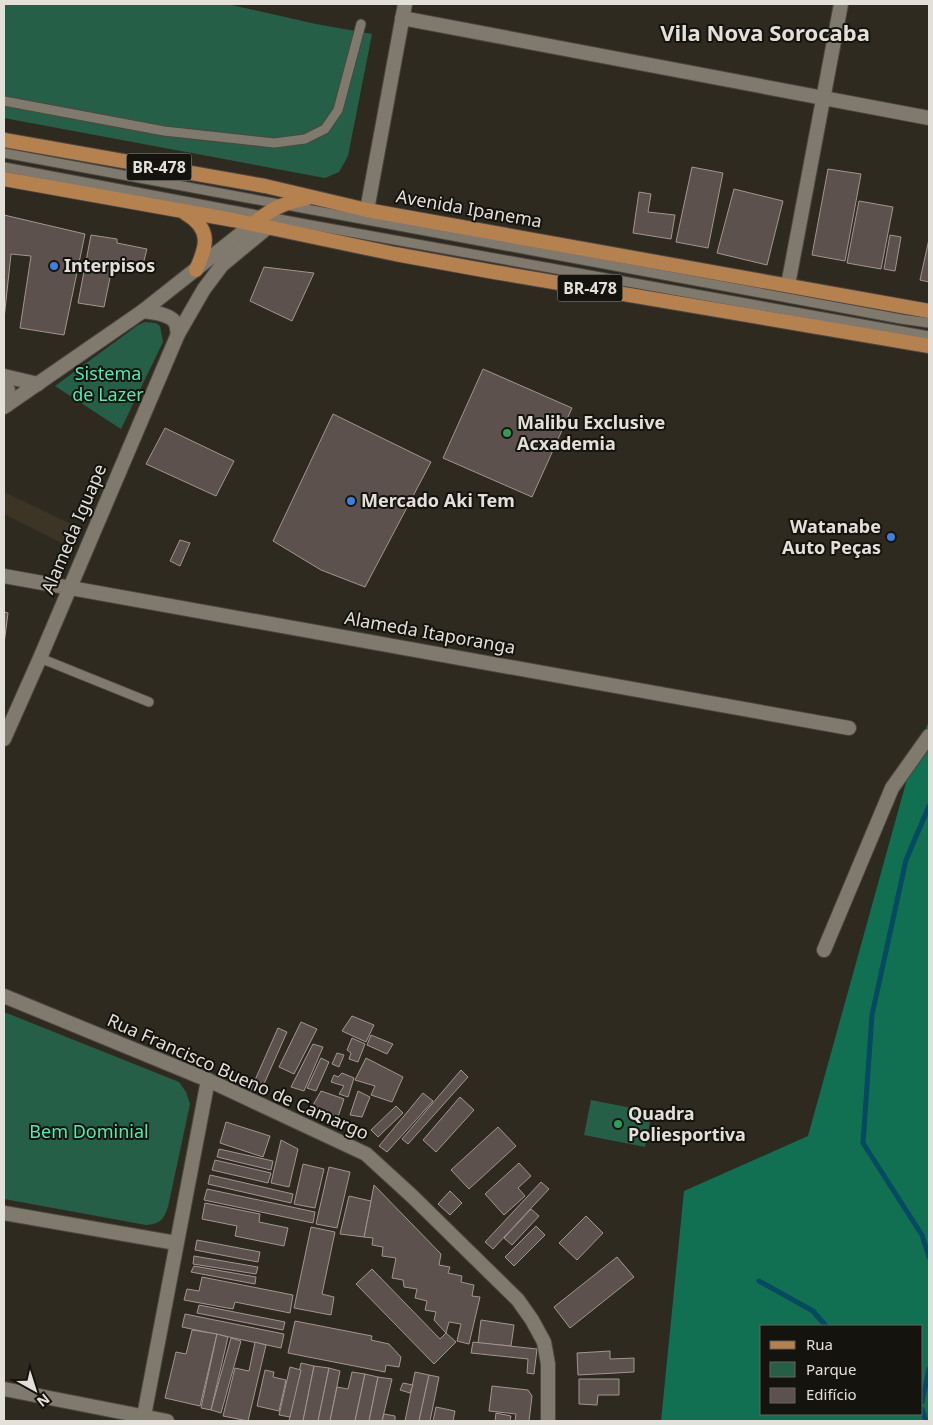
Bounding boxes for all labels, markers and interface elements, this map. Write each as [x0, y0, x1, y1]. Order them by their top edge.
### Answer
district label: Vila Nova Sorocaba [660, 17, 870, 47]
road number: BR-478 [126, 154, 192, 180]
street label: Avenida Ipanema [394, 183, 544, 233]
place label: Interpisos [64, 253, 155, 277]
marker: Interpisos [48, 260, 60, 272]
road number: BR-478 [558, 274, 622, 302]
park label: Sistema de Lazer [72, 361, 144, 406]
place label: Malibu Exclusive Acxademia [517, 410, 665, 455]
marker: Malibu Exclusive Acxademia [501, 427, 513, 439]
street label: Alameda Iguape [35, 460, 111, 597]
place label: Mercado Aki Tem [361, 488, 515, 512]
marker: Mercado Aki Tem [345, 495, 357, 507]
place label: Watanabe Auto Peças [782, 514, 881, 559]
marker: Watanabe Auto Peças [885, 531, 897, 543]
street label: Alameda Itaporanga [343, 605, 518, 659]
street label: Rua Francisco Bueno de Camargo [104, 1007, 373, 1145]
place label: Quadra Poliesportiva [628, 1101, 746, 1146]
marker: Quadra Poliesportiva [612, 1118, 624, 1130]
park label: Bem Dominial [29, 1119, 149, 1143]
legend [760, 1325, 923, 1415]
text: Rua [806, 1334, 833, 1354]
text: Parque [806, 1359, 856, 1379]
north arrow [10, 1365, 60, 1415]
text: Edifício [806, 1384, 857, 1404]
text: N [33, 1390, 54, 1411]

